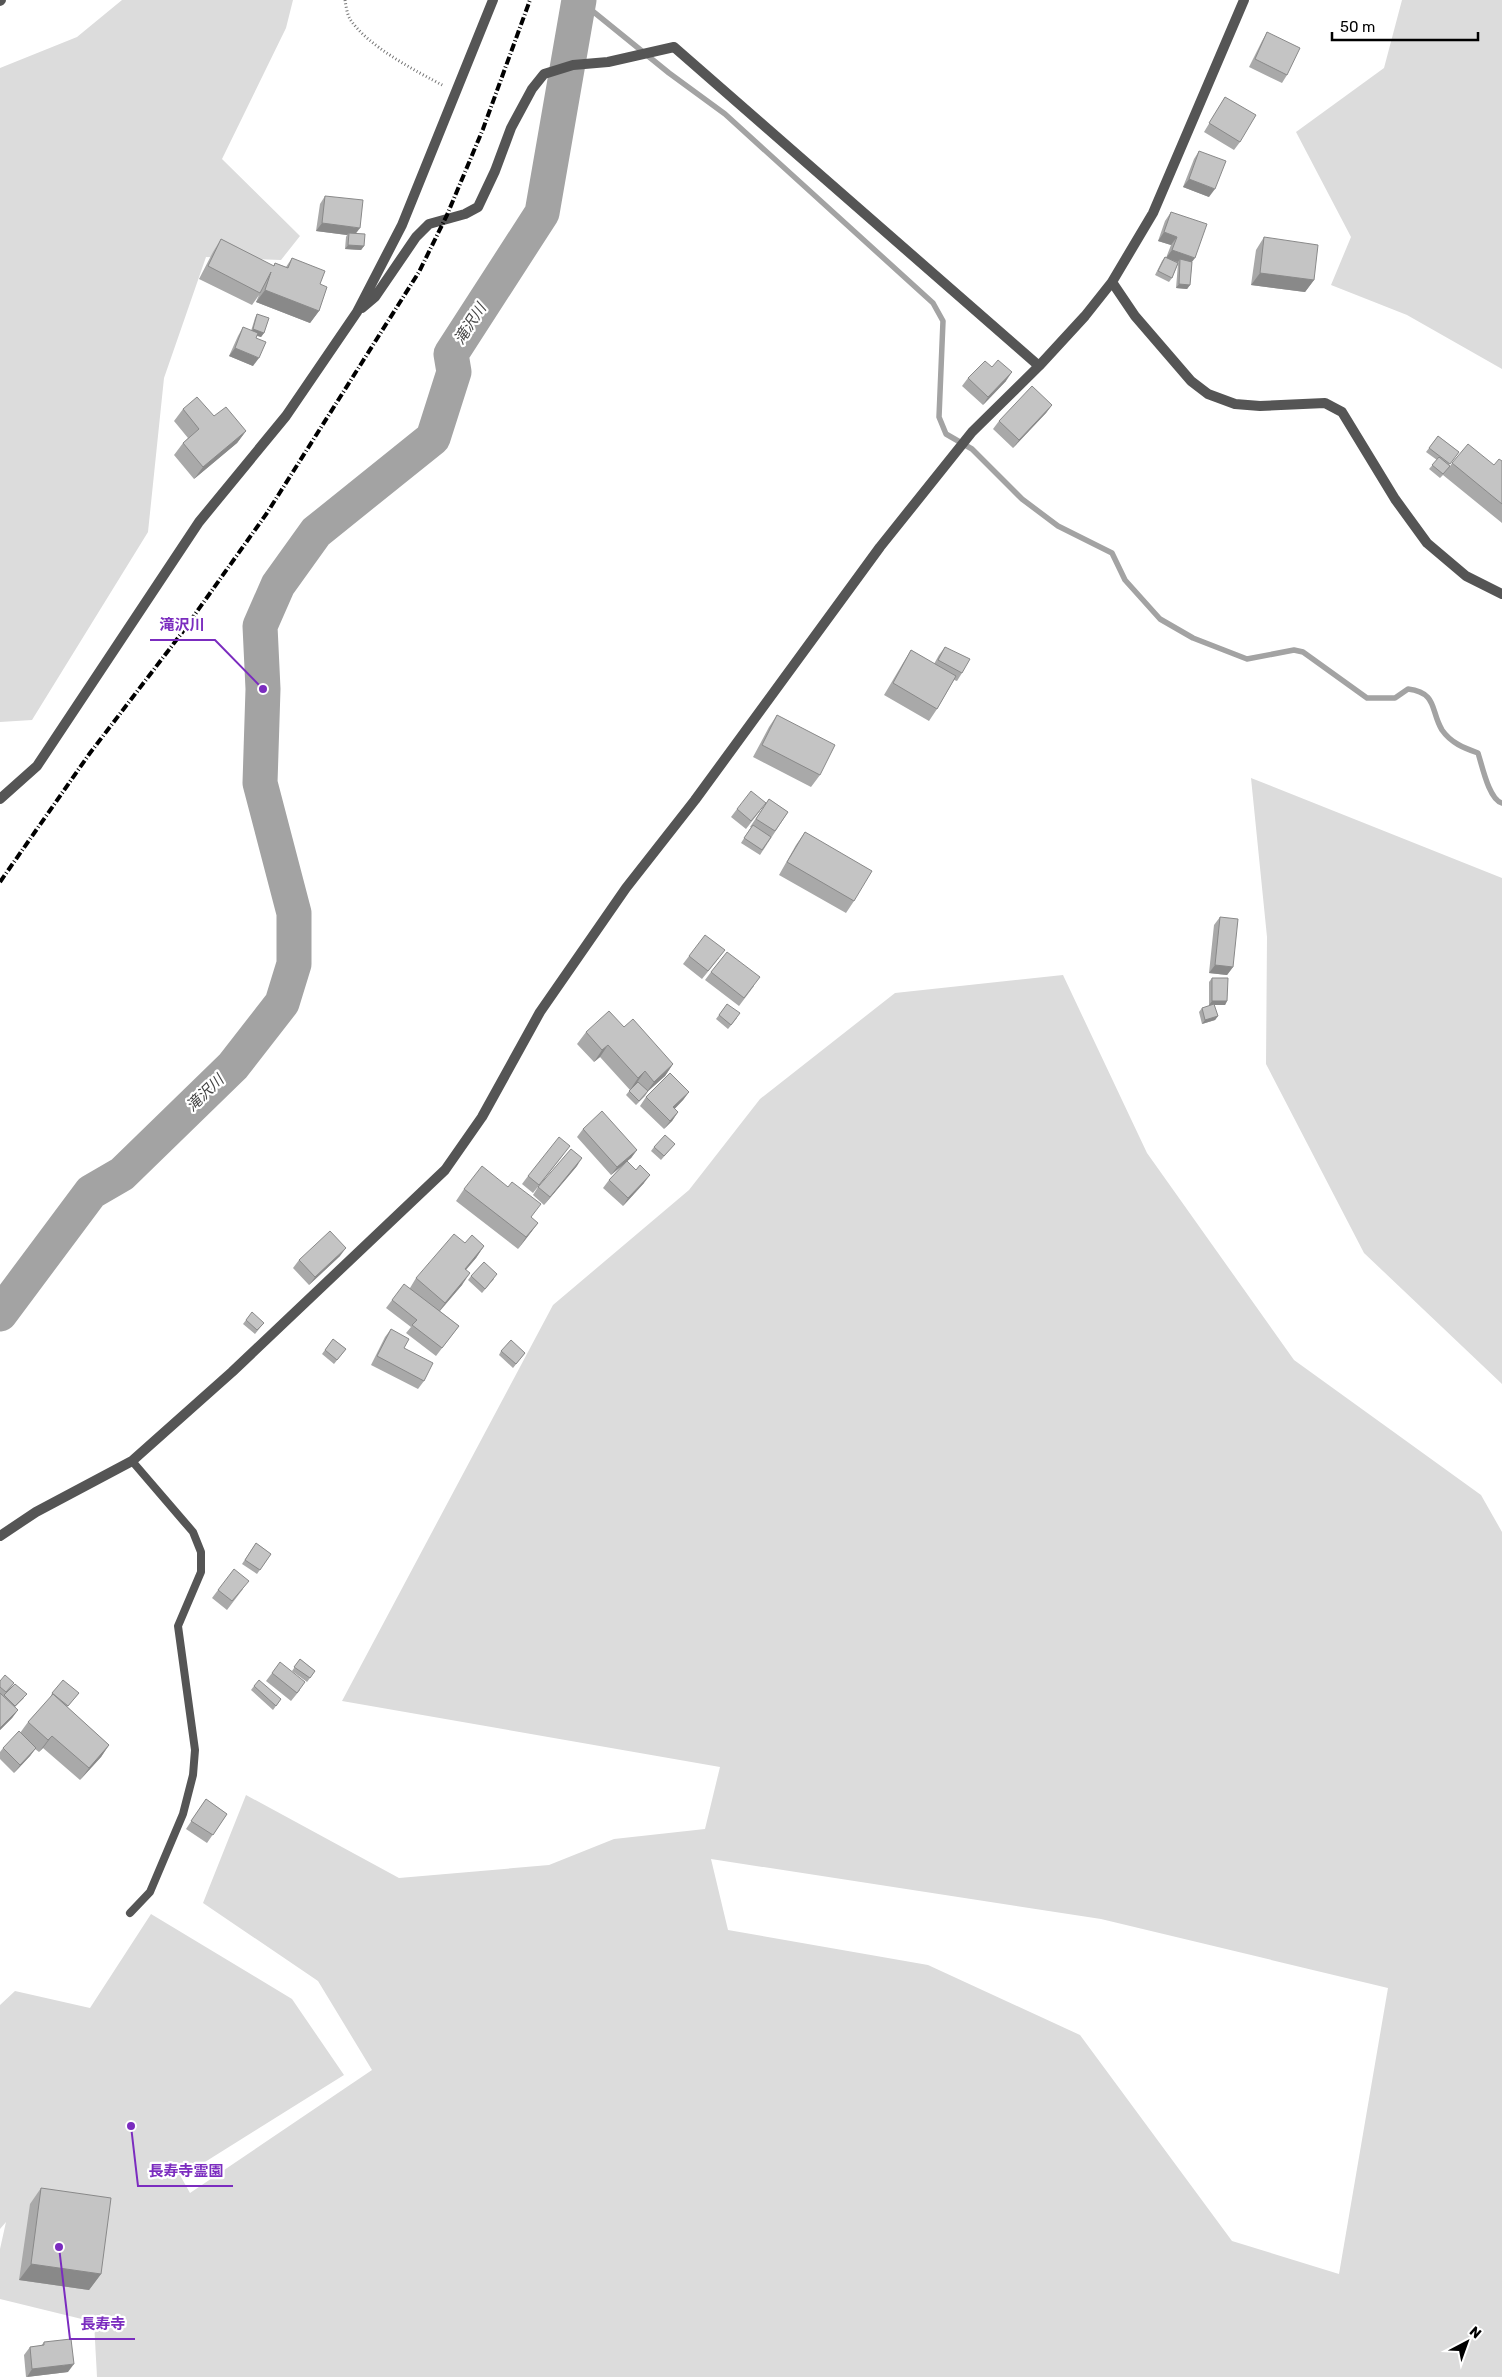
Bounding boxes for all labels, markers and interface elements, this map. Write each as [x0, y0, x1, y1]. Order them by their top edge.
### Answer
scale bar [1332, 10, 1478, 42]
text: 50 m [1340, 18, 1375, 36]
water label: 滝沢川 [450, 299, 491, 348]
callout: 滝沢川 [150, 610, 215, 640]
text: 滝沢川 [159, 616, 205, 634]
water label: 滝沢川 [183, 1070, 229, 1115]
callout: 長寿寺霊園 [138, 2156, 233, 2186]
text: 長寿寺霊園 [148, 2162, 224, 2180]
callout: 長寿寺 [70, 2309, 135, 2339]
text: 長寿寺 [80, 2315, 126, 2333]
north arrow [1442, 2317, 1492, 2367]
text: N [1466, 2323, 1485, 2342]

